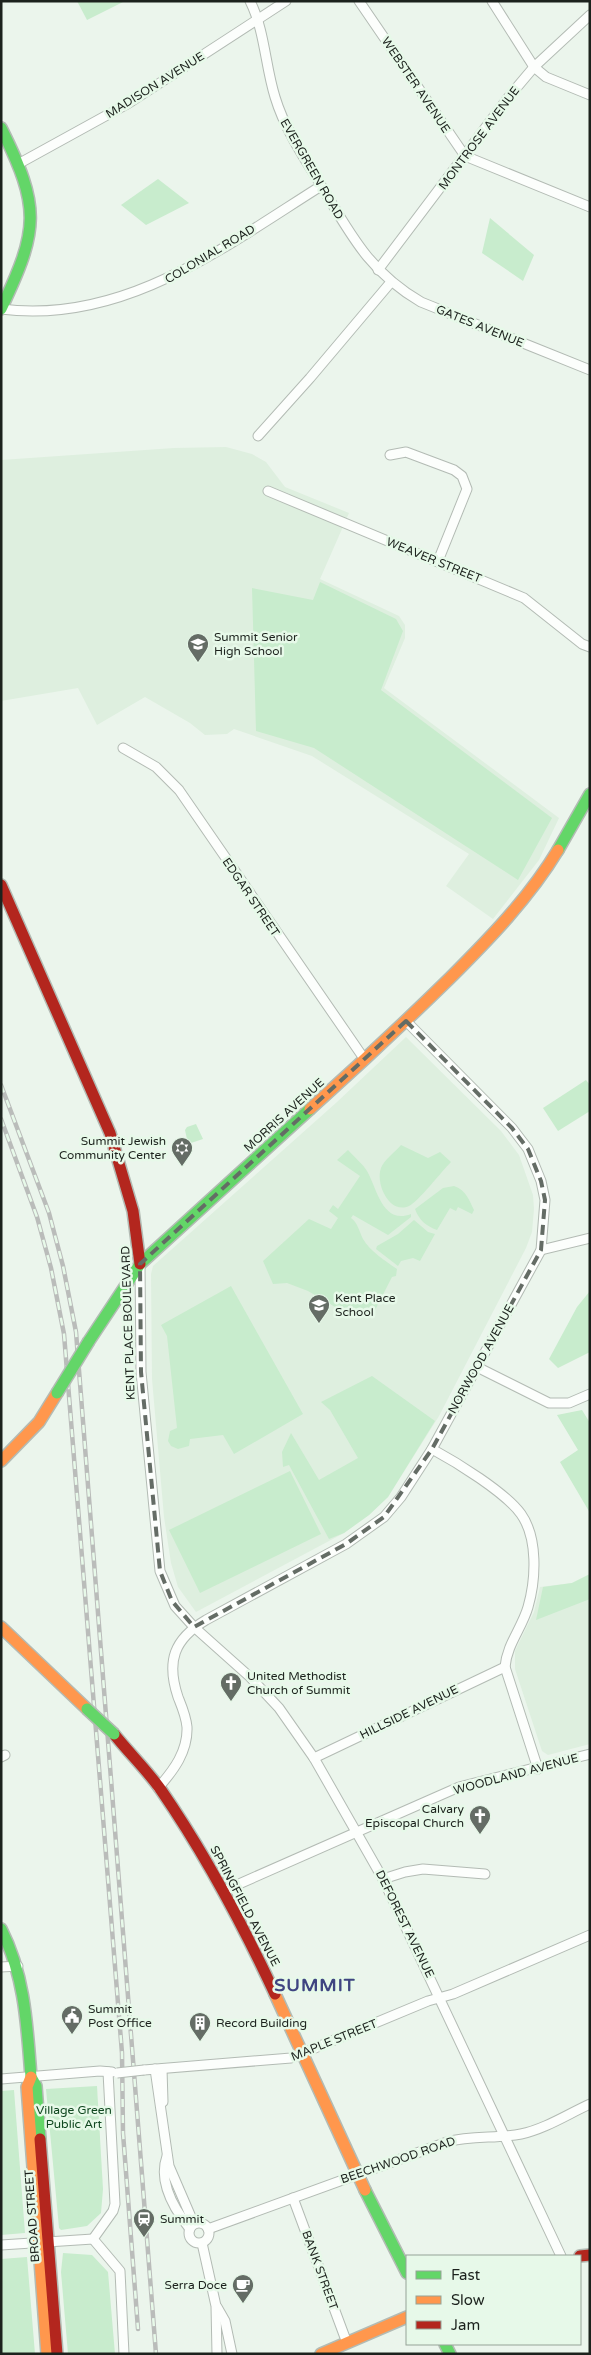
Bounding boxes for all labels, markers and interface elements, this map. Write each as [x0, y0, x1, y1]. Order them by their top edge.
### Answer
street label: WEBSTER AVENUE [379, 34, 453, 136]
street label: MADISON AVENUE [103, 49, 207, 121]
street label: MONTROSE AVENUE [436, 83, 523, 192]
street label: EVERGREEN ROAD [277, 116, 347, 222]
street label: COLONIAL ROAD [162, 222, 258, 286]
street label: GATES AVENUE [434, 302, 526, 350]
street label: WEAVER STREET [384, 535, 484, 586]
place label: Summit Senior High School [214, 630, 298, 658]
school or university icon: Summit Senior High School [186, 632, 210, 663]
street label: EDGAR STREET [220, 855, 283, 940]
street label: MORRIS AVENUE [241, 1075, 327, 1155]
place label: Summit Jewish Community Center [59, 1134, 166, 1162]
synagogue icon: Summit Jewish Community Center [170, 1136, 194, 1167]
street label: KENT PLACE BOULEVARD [118, 1246, 138, 1400]
place label: Kent Place School [335, 1291, 396, 1319]
school or university icon: Kent Place School [307, 1293, 331, 1324]
street label: NORWOOD AVENUE [445, 1302, 517, 1416]
place label: United Methodist Church of Summit [247, 1669, 351, 1697]
church icon: United Methodist Church of Summit [219, 1671, 243, 1702]
street label: HILLSIDE AVENUE [358, 1682, 461, 1742]
street label: WOODLAND AVENUE [452, 1750, 580, 1797]
place label: Calvary Episcopal Church [365, 1802, 465, 1830]
church icon: Calvary Episcopal Church [468, 1804, 492, 1835]
street label: SPRINGFIELD AVENUE [207, 1843, 283, 1969]
street label: DEFOREST AVENUE [373, 1868, 437, 1980]
district label: SUMMIT [274, 1974, 356, 1996]
place label: Summit Post Office [88, 2002, 152, 2030]
public building icon: Summit Post Office [60, 2004, 84, 2035]
building icon: Record Building [188, 2011, 212, 2042]
place label: Record Building [216, 2016, 307, 2030]
street label: MAPLE STREET [289, 2016, 380, 2064]
park label: Village Green Public Art [36, 2103, 112, 2131]
street label: BEECHWOOD ROAD [339, 2134, 457, 2186]
street label: BROAD STREET [22, 2168, 42, 2263]
station icon: Summit [132, 2207, 156, 2238]
place label: Summit [160, 2212, 205, 2226]
street label: BANK STREET [299, 2228, 341, 2312]
legend [406, 2255, 581, 2345]
text: Fast [451, 2266, 481, 2284]
cafe icon: Serra Doce [231, 2273, 255, 2304]
place label: Serra Doce [165, 2278, 227, 2292]
text: Slow [451, 2291, 485, 2309]
text: Jam [451, 2316, 480, 2334]

